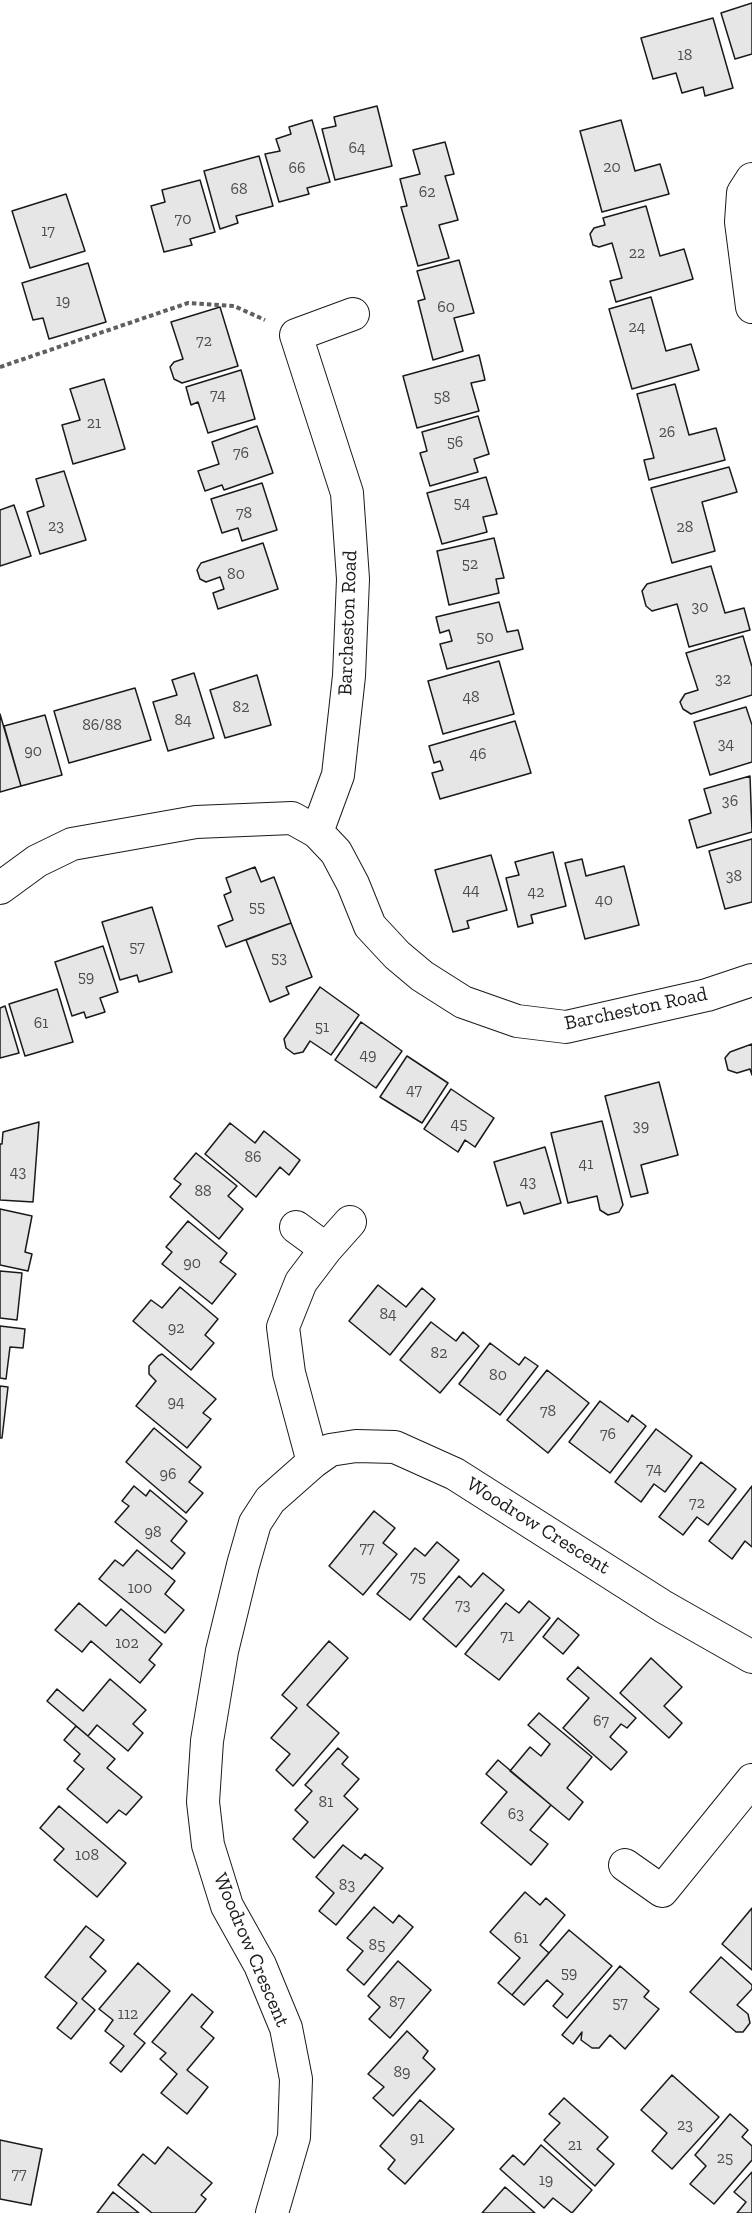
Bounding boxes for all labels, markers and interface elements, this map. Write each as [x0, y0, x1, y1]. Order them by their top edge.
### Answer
house number: 18 [678, 45, 692, 65]
house number: 64 [348, 138, 366, 158]
house number: 20 [603, 157, 621, 177]
house number: 66 [289, 158, 305, 178]
house number: 68 [230, 179, 248, 199]
house number: 62 [419, 182, 435, 202]
house number: 70 [175, 209, 191, 229]
house number: 17 [41, 221, 55, 241]
house number: 22 [629, 243, 645, 263]
house number: 19 [56, 291, 70, 311]
house number: 60 [437, 297, 455, 317]
house number: 24 [629, 317, 645, 337]
house number: 72 [196, 331, 212, 351]
house number: 74 [210, 385, 226, 405]
house number: 58 [434, 387, 450, 407]
house number: 21 [87, 413, 101, 433]
house number: 26 [659, 422, 675, 442]
house number: 56 [447, 432, 463, 452]
house number: 76 [233, 443, 249, 463]
house number: 54 [454, 493, 470, 513]
house number: 78 [236, 503, 252, 523]
house number: 23 [48, 516, 64, 536]
house number: 28 [677, 517, 693, 537]
street label: Barcheston Road [333, 550, 363, 696]
house number: 52 [462, 554, 478, 574]
house number: 80 [227, 564, 245, 584]
house number: 30 [691, 597, 709, 617]
house number: 50 [476, 627, 494, 647]
house number: 32 [715, 669, 731, 689]
house number: 48 [462, 687, 480, 707]
house number: 82 [233, 697, 249, 717]
house number: 84 [174, 710, 192, 730]
house number: 86/88 [82, 715, 122, 735]
house number: 34 [718, 734, 734, 754]
house number: 90 [24, 741, 42, 761]
house number: 46 [469, 744, 487, 764]
house number: 36 [722, 791, 738, 811]
house number: 38 [726, 866, 742, 886]
house number: 44 [462, 880, 480, 900]
house number: 42 [528, 882, 544, 902]
house number: 40 [595, 890, 613, 910]
house number: 55 [249, 897, 265, 917]
house number: 57 [129, 937, 145, 957]
house number: 53 [271, 948, 287, 968]
house number: 59 [78, 967, 94, 987]
street label: Barcheston Road [562, 982, 710, 1036]
house number: 61 [34, 1013, 48, 1033]
house number: 51 [315, 1017, 329, 1037]
house number: 49 [359, 1045, 377, 1065]
house number: 47 [406, 1080, 422, 1100]
house number: 45 [451, 1114, 467, 1134]
house number: 39 [633, 1116, 649, 1136]
house number: 86 [244, 1147, 262, 1167]
house number: 41 [579, 1154, 593, 1174]
house number: 43 [10, 1162, 26, 1182]
house number: 43 [520, 1172, 536, 1192]
house number: 88 [194, 1181, 212, 1201]
house number: 90 [183, 1253, 201, 1273]
house number: 84 [379, 1304, 397, 1324]
house number: 92 [168, 1318, 184, 1338]
house number: 82 [431, 1343, 447, 1363]
house number: 80 [489, 1365, 507, 1385]
house number: 94 [167, 1392, 185, 1412]
house number: 78 [540, 1401, 556, 1421]
house number: 76 [600, 1424, 616, 1444]
house number: 74 [646, 1459, 662, 1479]
house number: 96 [160, 1464, 176, 1484]
street label: Woodrow Crescent [462, 1472, 614, 1580]
house number: 72 [689, 1493, 705, 1513]
house number: 98 [144, 1522, 162, 1542]
house number: 77 [359, 1538, 375, 1558]
house number: 75 [410, 1567, 426, 1587]
house number: 100 [128, 1578, 152, 1598]
house number: 73 [455, 1595, 471, 1615]
house number: 71 [500, 1626, 514, 1646]
house number: 102 [115, 1633, 139, 1653]
house number: 67 [593, 1711, 609, 1731]
house number: 81 [319, 1792, 333, 1812]
house number: 63 [508, 1804, 524, 1824]
house number: 108 [75, 1845, 99, 1865]
street label: Woodrow Crescent [208, 1870, 294, 2030]
house number: 83 [339, 1875, 355, 1895]
house number: 61 [514, 1928, 528, 1948]
house number: 85 [369, 1935, 385, 1955]
house number: 59 [561, 1963, 577, 1983]
house number: 87 [389, 1992, 405, 2012]
house number: 57 [612, 1993, 628, 2013]
house number: 112 [118, 2004, 138, 2024]
house number: 89 [393, 2062, 411, 2082]
house number: 23 [677, 2115, 693, 2135]
house number: 91 [410, 2128, 424, 2148]
house number: 21 [568, 2135, 582, 2155]
house number: 25 [717, 2148, 733, 2168]
house number: 77 [11, 2164, 27, 2184]
house number: 19 [539, 2170, 553, 2190]

